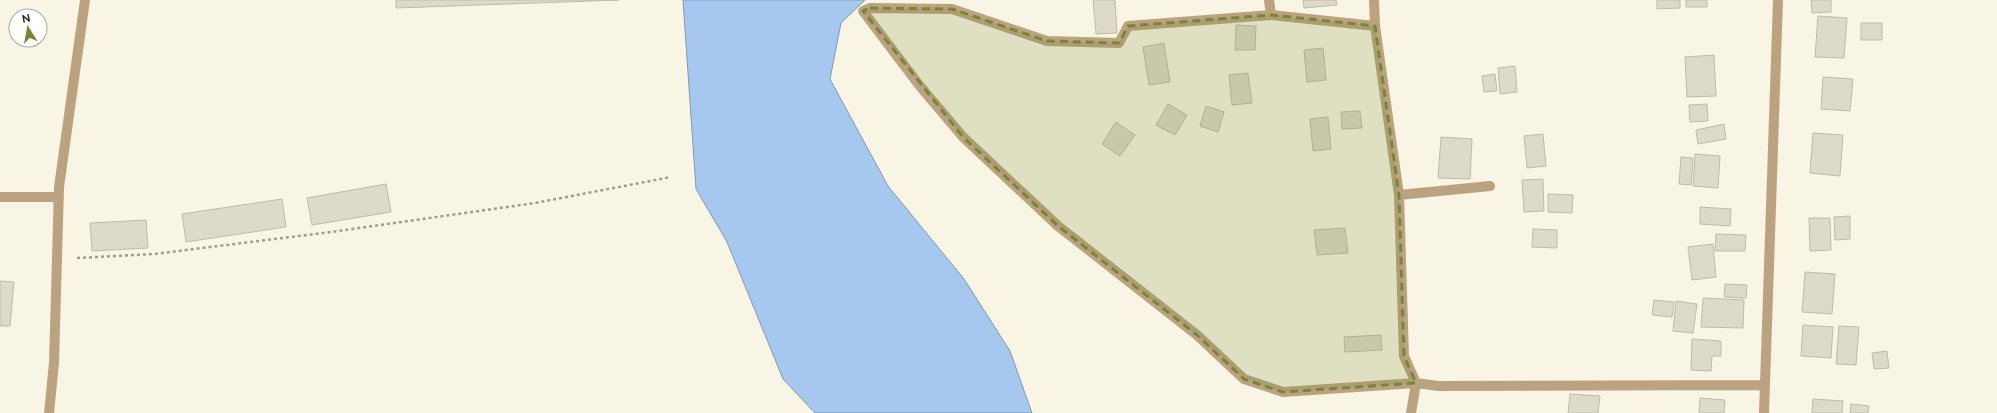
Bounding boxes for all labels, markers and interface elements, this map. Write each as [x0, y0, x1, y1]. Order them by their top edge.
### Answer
north arrow [8, 8, 48, 48]
text: N [21, 11, 32, 26]

